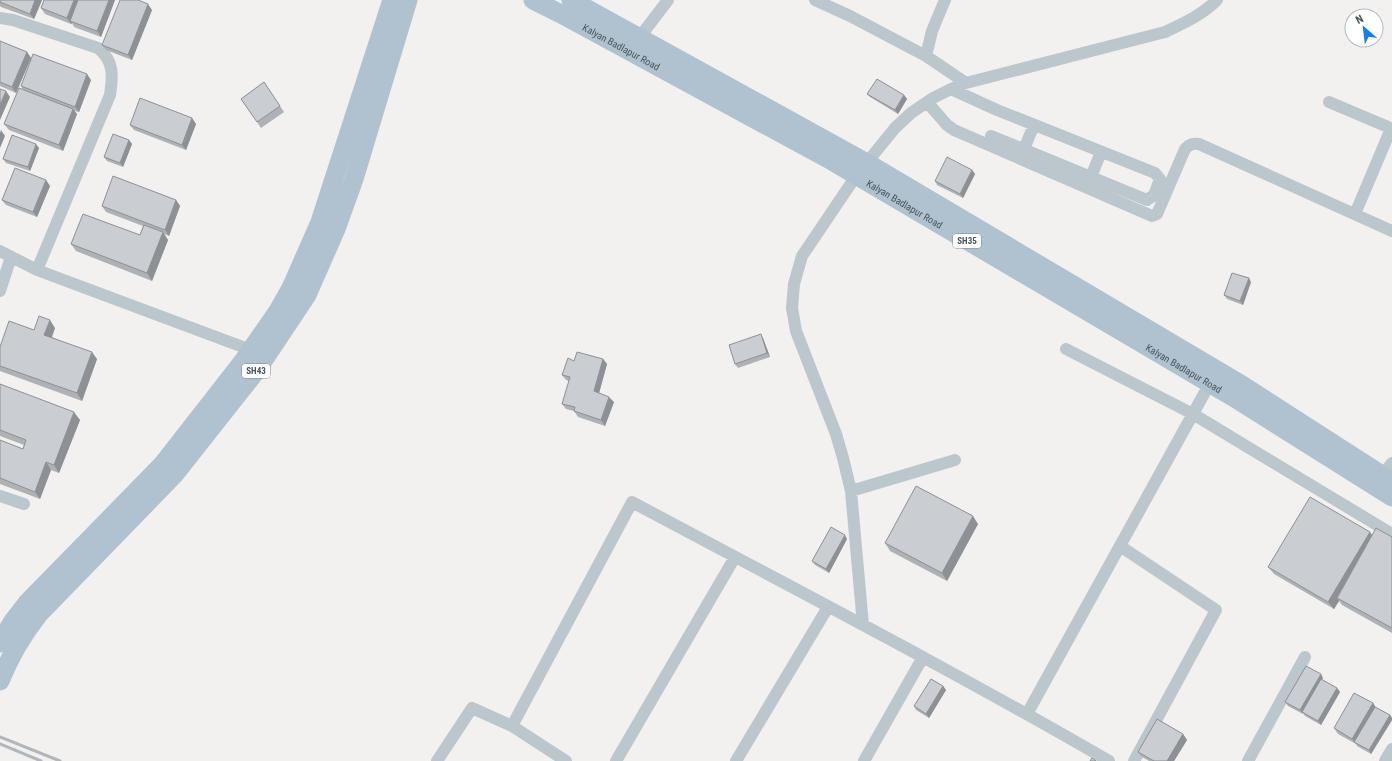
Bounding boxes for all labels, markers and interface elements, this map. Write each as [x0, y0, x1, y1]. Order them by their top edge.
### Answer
north arrow [1344, 8, 1384, 48]
text: N [1354, 12, 1366, 27]
street label: Kalyan Badlapur Road [581, 21, 662, 72]
street label: Kalyan Badlapur Road [865, 177, 945, 230]
road number: SH35 [953, 234, 981, 248]
street label: Kalyan Badlapur Road [1144, 342, 1224, 395]
road number: SH43 [242, 364, 270, 378]

